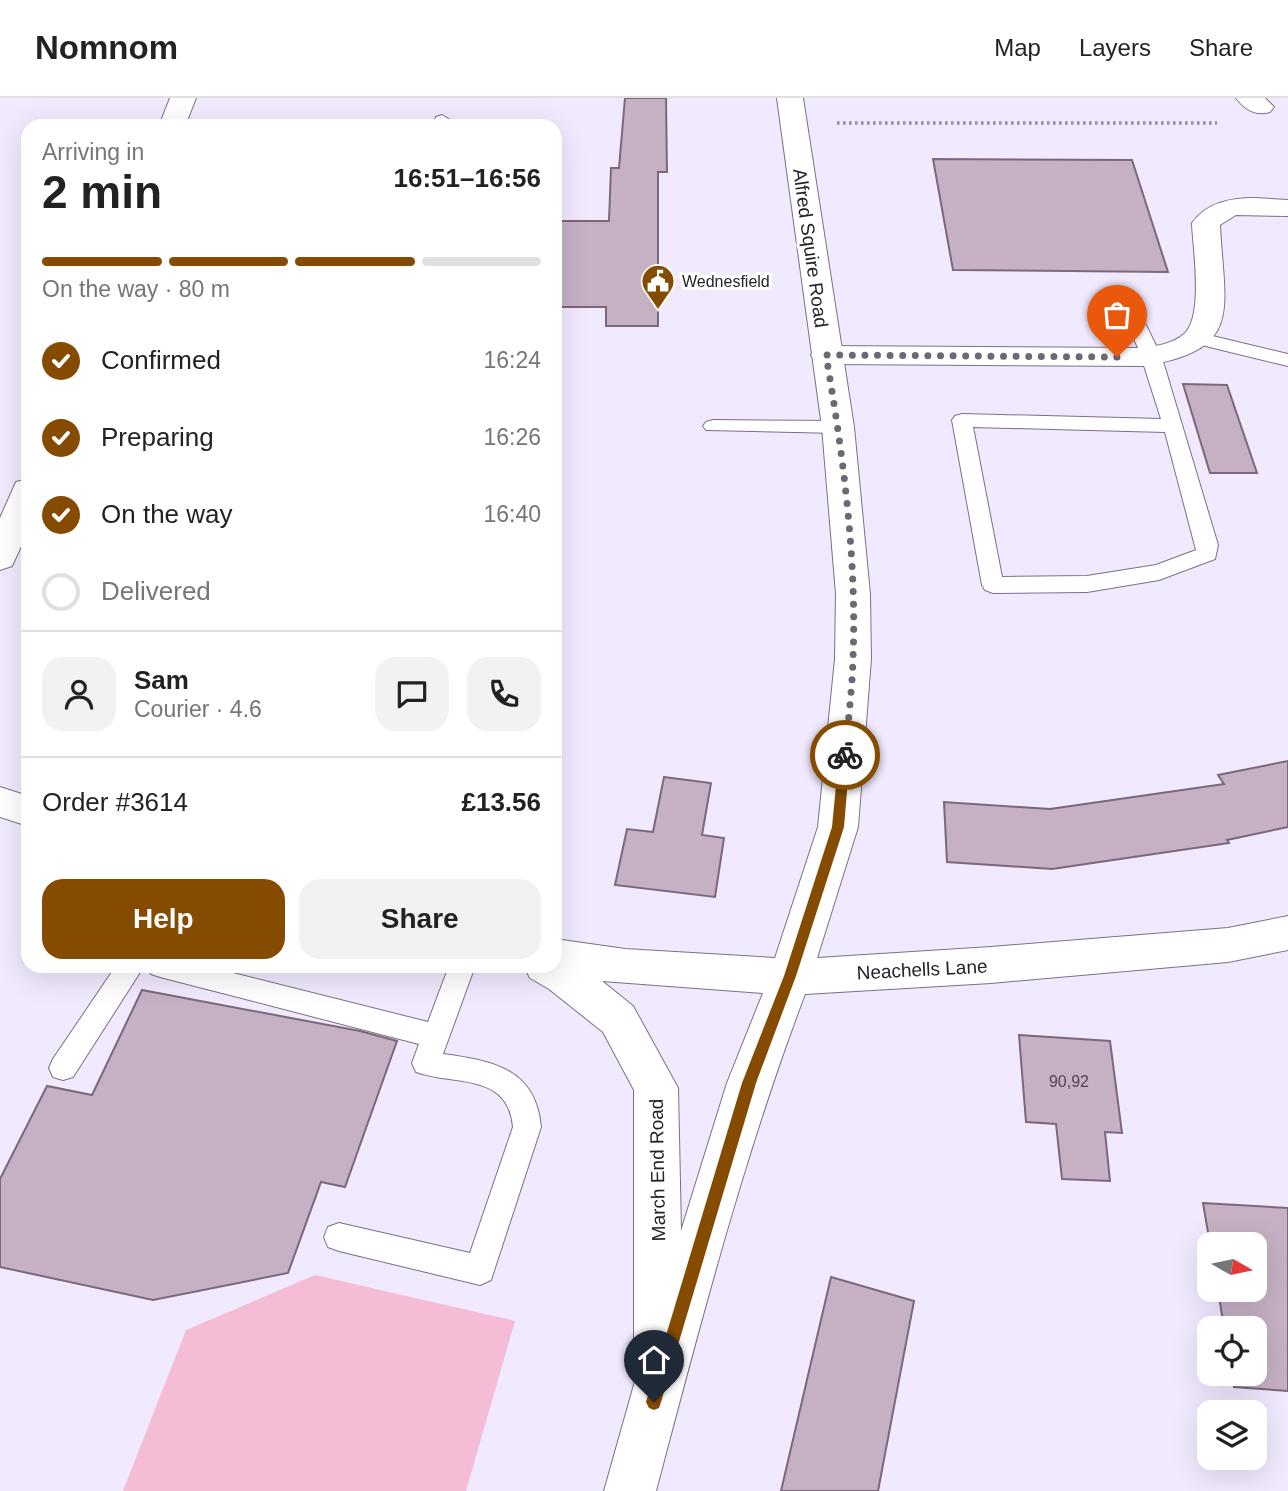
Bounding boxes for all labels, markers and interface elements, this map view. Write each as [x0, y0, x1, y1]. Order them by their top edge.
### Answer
text: Nomnom [35, 29, 178, 66]
text: Map [994, 34, 1041, 61]
text: Layers [1079, 34, 1151, 61]
text: Share [1189, 34, 1253, 61]
text: Arriving in [42, 139, 144, 165]
text: 16:51–16:56 [394, 163, 541, 193]
text: 2 min [42, 166, 162, 218]
street label: Alfred Squire Road [789, 167, 832, 329]
public building icon: Wednesfield [639, 262, 677, 311]
place label: Wednesfield [682, 273, 770, 290]
text: On the way · 80 m [42, 276, 230, 302]
pin [1087, 285, 1147, 357]
icon: bag [1098, 296, 1136, 334]
icon: check [42, 342, 80, 380]
text: Confirmed [101, 345, 221, 375]
text: 16:24 [483, 347, 541, 373]
icon: check [42, 419, 80, 457]
text: Preparing [101, 422, 214, 452]
text: 16:26 [483, 424, 541, 450]
icon: check [42, 496, 80, 534]
text: On the way [101, 499, 233, 529]
text: 16:40 [483, 501, 541, 527]
text: Delivered [101, 576, 211, 606]
button: person [42, 657, 116, 731]
button: chat [375, 657, 449, 731]
button: phone [467, 657, 541, 731]
text: Sam [134, 665, 189, 695]
text: Courier · 4.6 [134, 696, 262, 722]
courier [810, 720, 880, 790]
icon: bike [826, 736, 864, 774]
text: Order #3614 [42, 787, 188, 817]
text: £13.56 [461, 787, 541, 817]
button: Help [42, 879, 285, 959]
button: Share [299, 879, 541, 959]
street label: Neachells Lane [856, 956, 988, 983]
house number: 90,92 [1049, 1073, 1089, 1090]
street label: March End Road [646, 1099, 669, 1241]
north arrow [1197, 1232, 1267, 1302]
map controls [1197, 1232, 1267, 1470]
button: locate [1197, 1316, 1267, 1386]
pin [624, 1330, 684, 1402]
icon: home [635, 1341, 673, 1379]
button: layers [1197, 1400, 1267, 1470]

